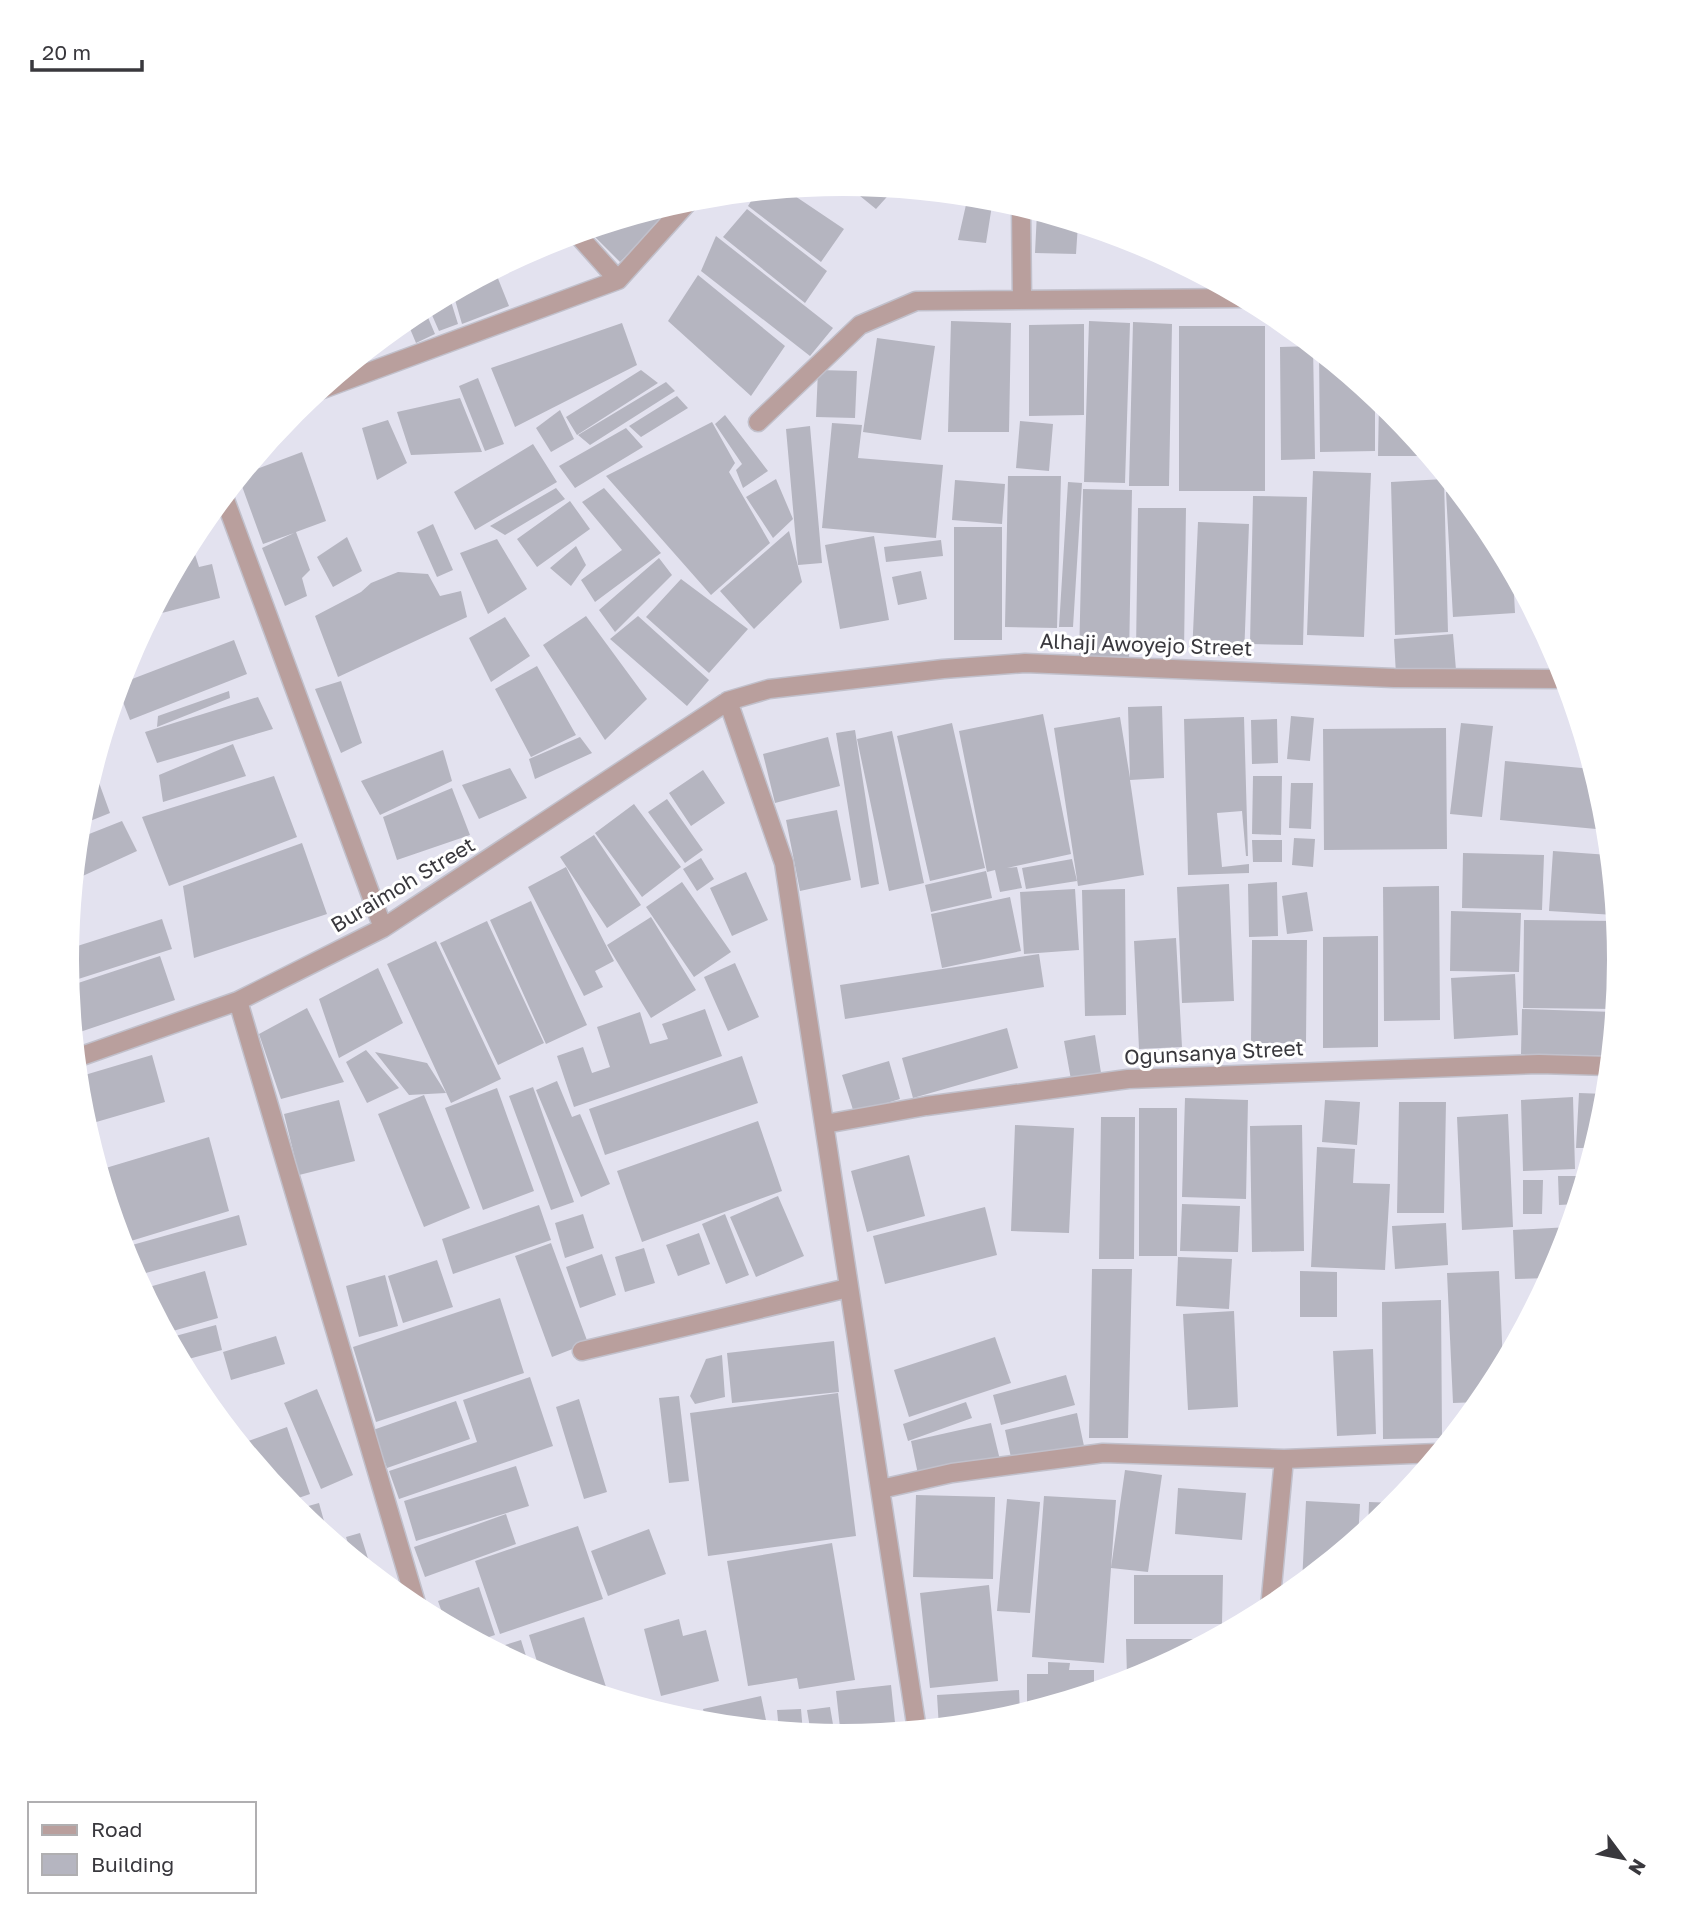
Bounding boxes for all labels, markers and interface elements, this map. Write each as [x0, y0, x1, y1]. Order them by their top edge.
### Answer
scale bar [32, 28, 142, 72]
text: 20 m [42, 39, 91, 65]
street label: Alhaji Awoyejo Street [1039, 627, 1253, 661]
street label: Buraimoh Street [326, 831, 479, 937]
street label: Ogunsanya Street [1123, 1034, 1304, 1070]
legend [28, 1802, 256, 1893]
text: Road [91, 1816, 142, 1842]
north arrow [1588, 1823, 1658, 1893]
text: Building [91, 1851, 174, 1877]
text: N [1624, 1855, 1651, 1879]

